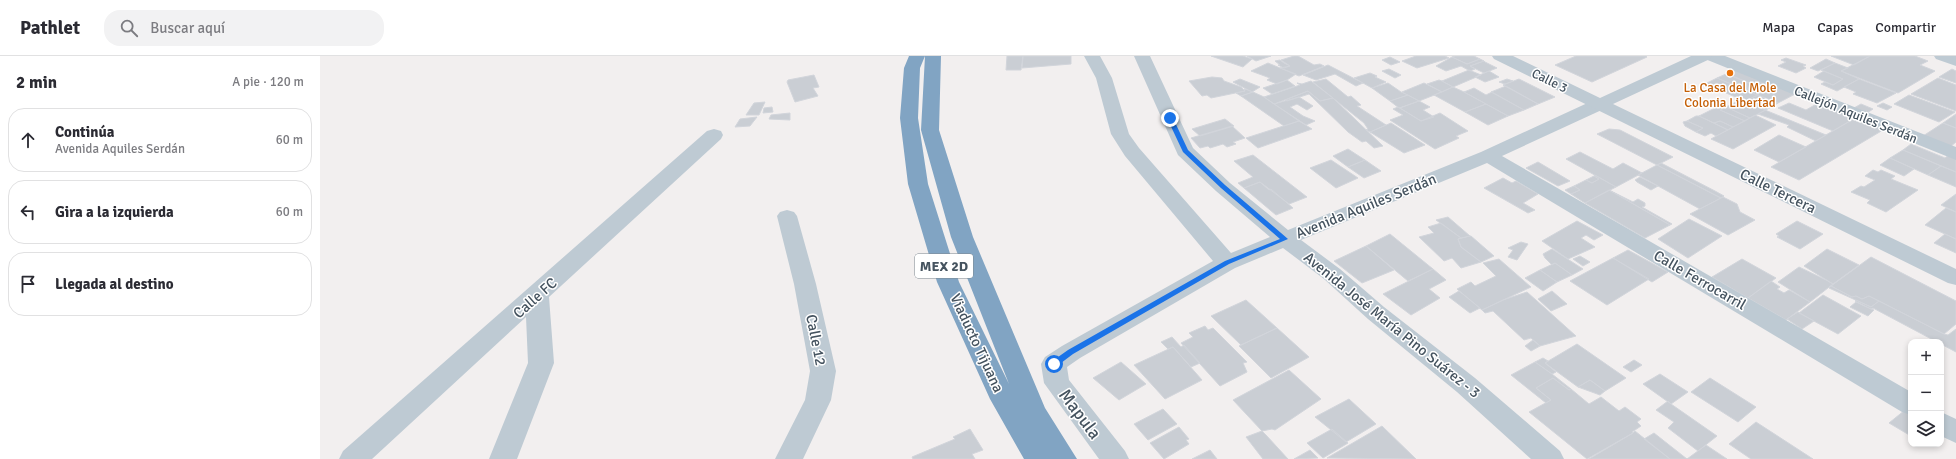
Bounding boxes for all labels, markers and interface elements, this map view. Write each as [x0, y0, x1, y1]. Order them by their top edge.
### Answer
search box [104, 10, 384, 46]
text: Pathlet [20, 16, 80, 40]
icon: search [118, 17, 140, 39]
text: Buscar aquí [150, 19, 225, 37]
text: Mapa [1762, 19, 1795, 36]
text: Capas [1817, 19, 1853, 36]
text: Compartir [1875, 19, 1936, 36]
street label: Calle 3 [1529, 65, 1570, 96]
marker: La Casa del Mole Colonia Libertad [1725, 68, 1735, 78]
text: 2 min [16, 72, 57, 93]
text: A pie · 120 m [232, 74, 304, 90]
place label: La Casa del Mole Colonia Libertad [1683, 80, 1777, 111]
street label: Callejón Aquiles Serdán [1792, 83, 1920, 147]
route end [1161, 109, 1179, 127]
text: Continúa [55, 123, 114, 141]
icon: ahead [17, 129, 39, 151]
text: 60 m [276, 132, 303, 148]
text: Avenida Aquiles Serdán [55, 141, 185, 157]
street label: Calle Tercera [1737, 165, 1819, 217]
street label: Avenida Aquiles Serdán [1293, 170, 1439, 242]
icon: left [17, 201, 39, 223]
text: Gira a la izquierda [55, 203, 174, 221]
text: 60 m [276, 204, 303, 220]
street label: Calle Ferrocarril [1651, 246, 1749, 314]
street label: Avenida José María Pino Suárez - 3 [1300, 248, 1484, 402]
road number: MEX 2D [915, 254, 973, 278]
icon: arrive [17, 273, 39, 295]
street label: Calle FC [509, 274, 561, 322]
text: Llegada al destino [55, 275, 174, 293]
street label: Viaducto Tijuana [946, 291, 1008, 395]
street label: Calle 12 [802, 313, 830, 367]
map controls [1908, 339, 1944, 447]
button: + [1908, 339, 1944, 375]
route start [1045, 355, 1063, 373]
button: − [1908, 375, 1944, 411]
street label: Mapula [1054, 384, 1106, 444]
button: layers [1908, 411, 1944, 447]

